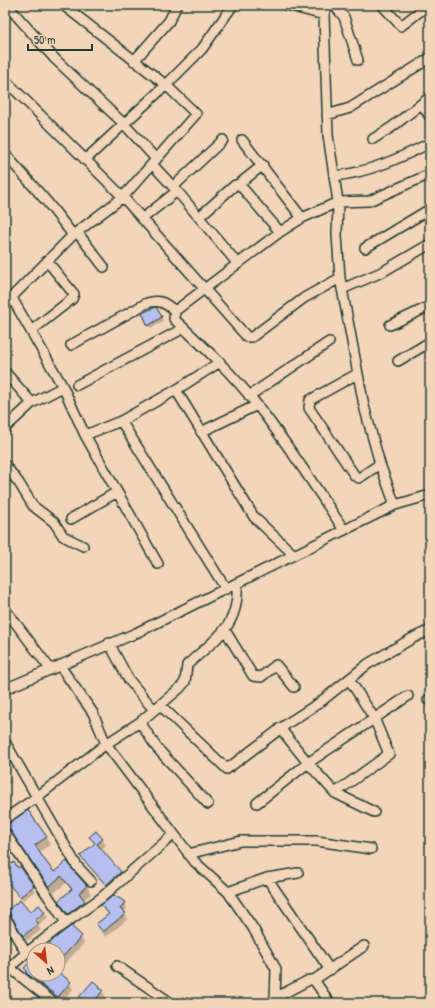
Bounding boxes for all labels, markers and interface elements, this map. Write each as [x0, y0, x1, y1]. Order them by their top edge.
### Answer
scale bar [28, 26, 92, 52]
text: 50 m [34, 31, 55, 48]
north arrow [26, 942, 66, 982]
text: N [45, 963, 57, 978]

